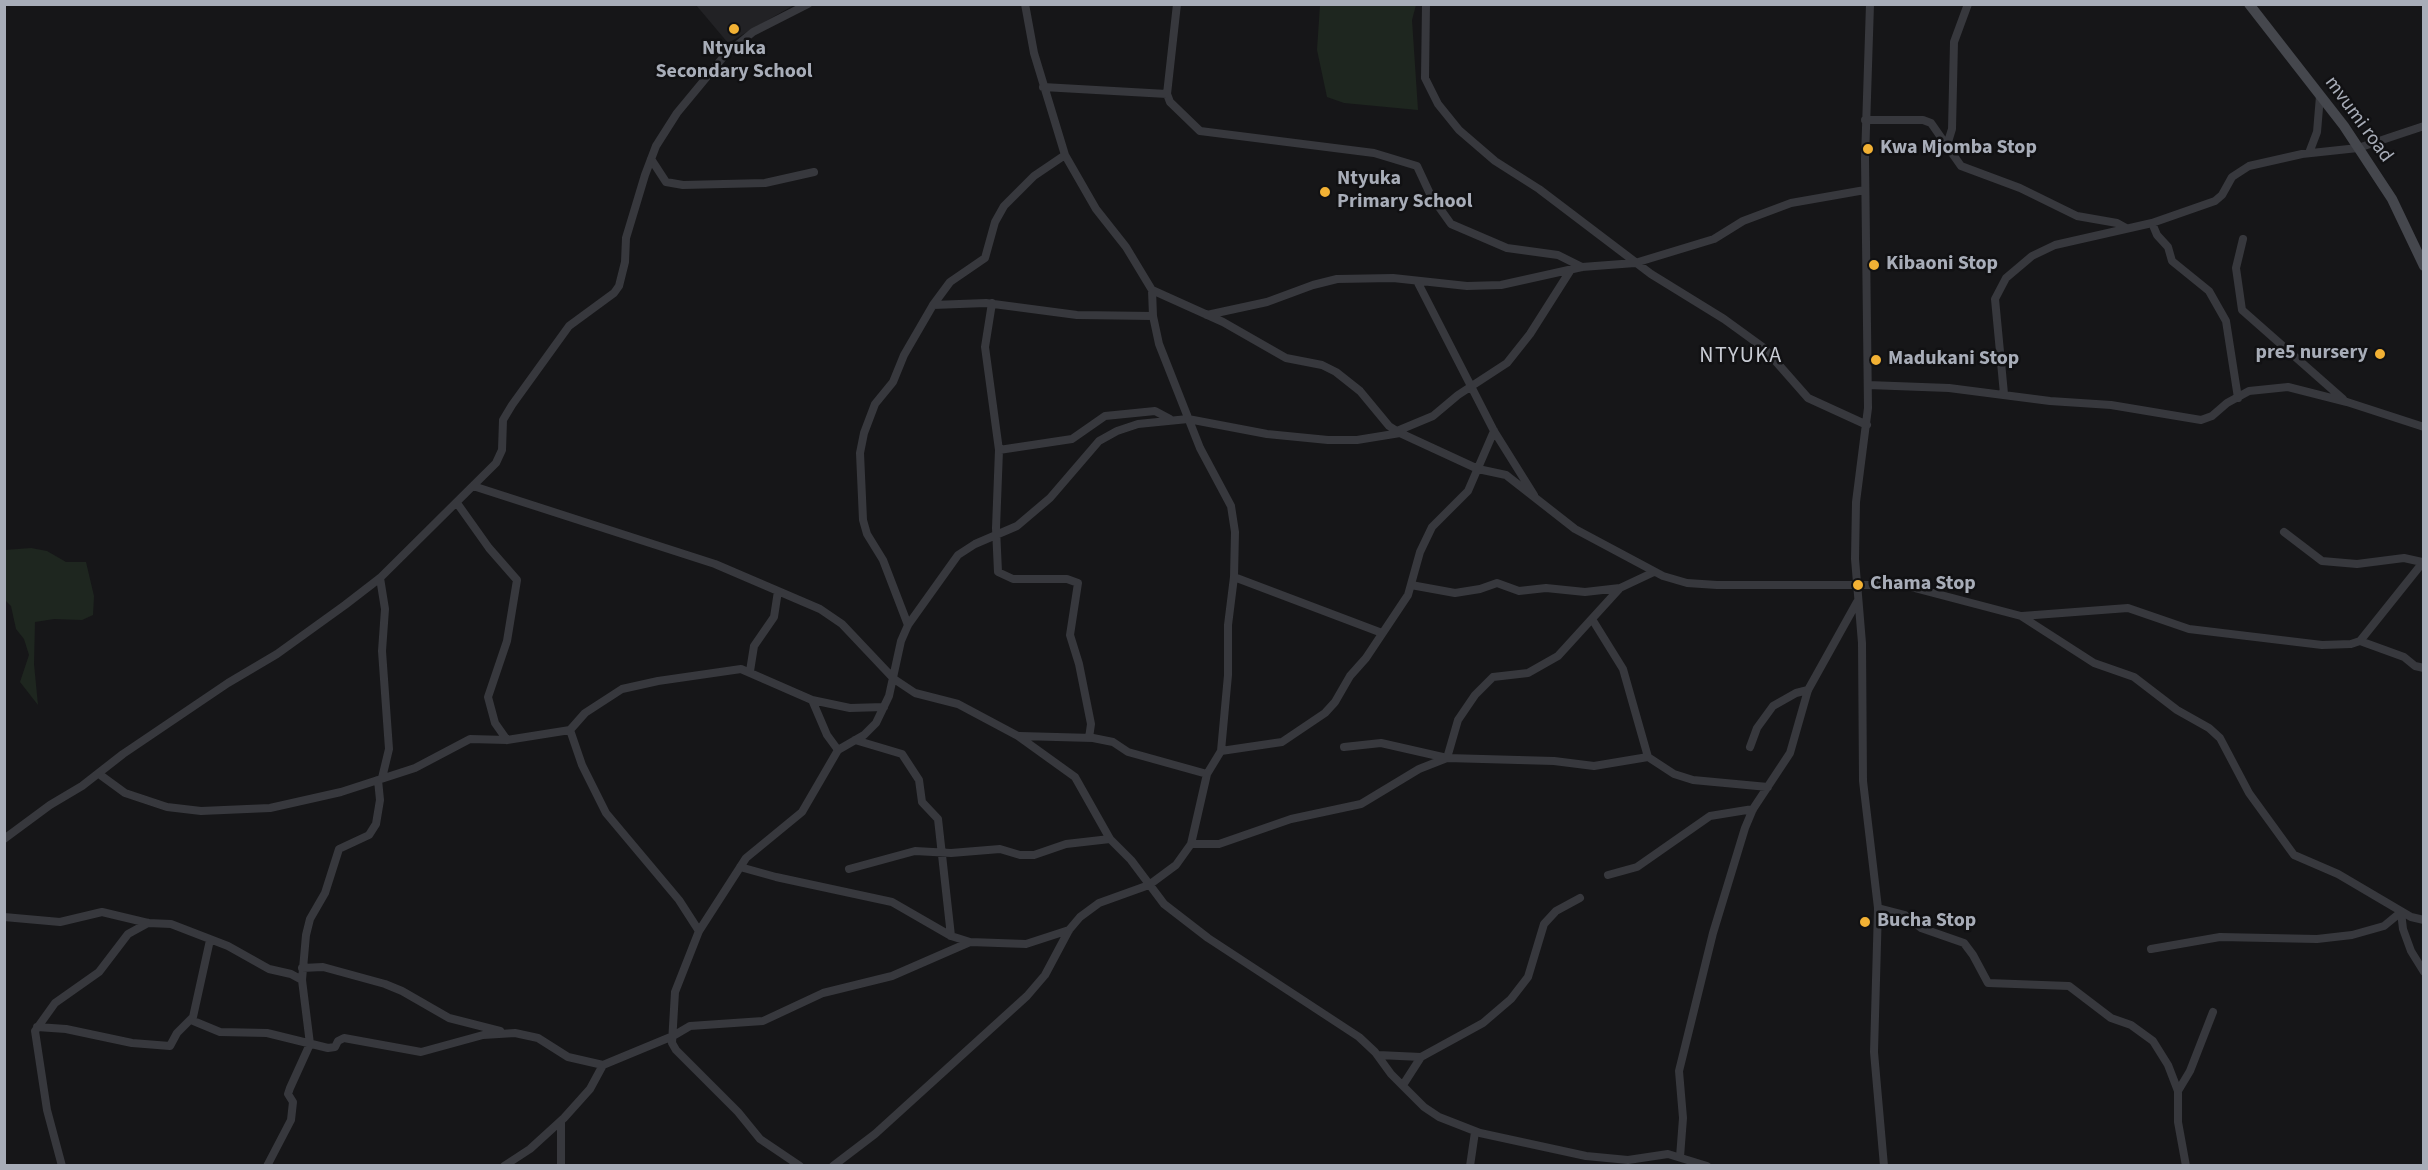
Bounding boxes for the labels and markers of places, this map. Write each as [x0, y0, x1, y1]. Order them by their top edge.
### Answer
marker: Ntyuka Secondary School [727, 22, 741, 36]
place label: Ntyuka Secondary School [655, 38, 813, 85]
place label: Kwa Mjomba Stop [1880, 137, 2037, 161]
marker: Kwa Mjomba Stop [1861, 142, 1875, 156]
place label: Ntyuka Primary School [1337, 168, 1472, 215]
marker: Ntyuka Primary School [1318, 185, 1332, 199]
place label: Kibaoni Stop [1886, 253, 1998, 277]
marker: Kibaoni Stop [1867, 258, 1881, 272]
place label: pre5 nursery [2256, 342, 2368, 366]
marker: pre5 nursery [2373, 347, 2387, 361]
place label: Madukani Stop [1888, 348, 2019, 372]
marker: Madukani Stop [1869, 353, 1883, 367]
place label: Chama Stop [1870, 573, 1976, 597]
marker: Chama Stop [1851, 578, 1865, 592]
place label: Bucha Stop [1877, 910, 1976, 934]
marker: Bucha Stop [1858, 915, 1872, 929]

